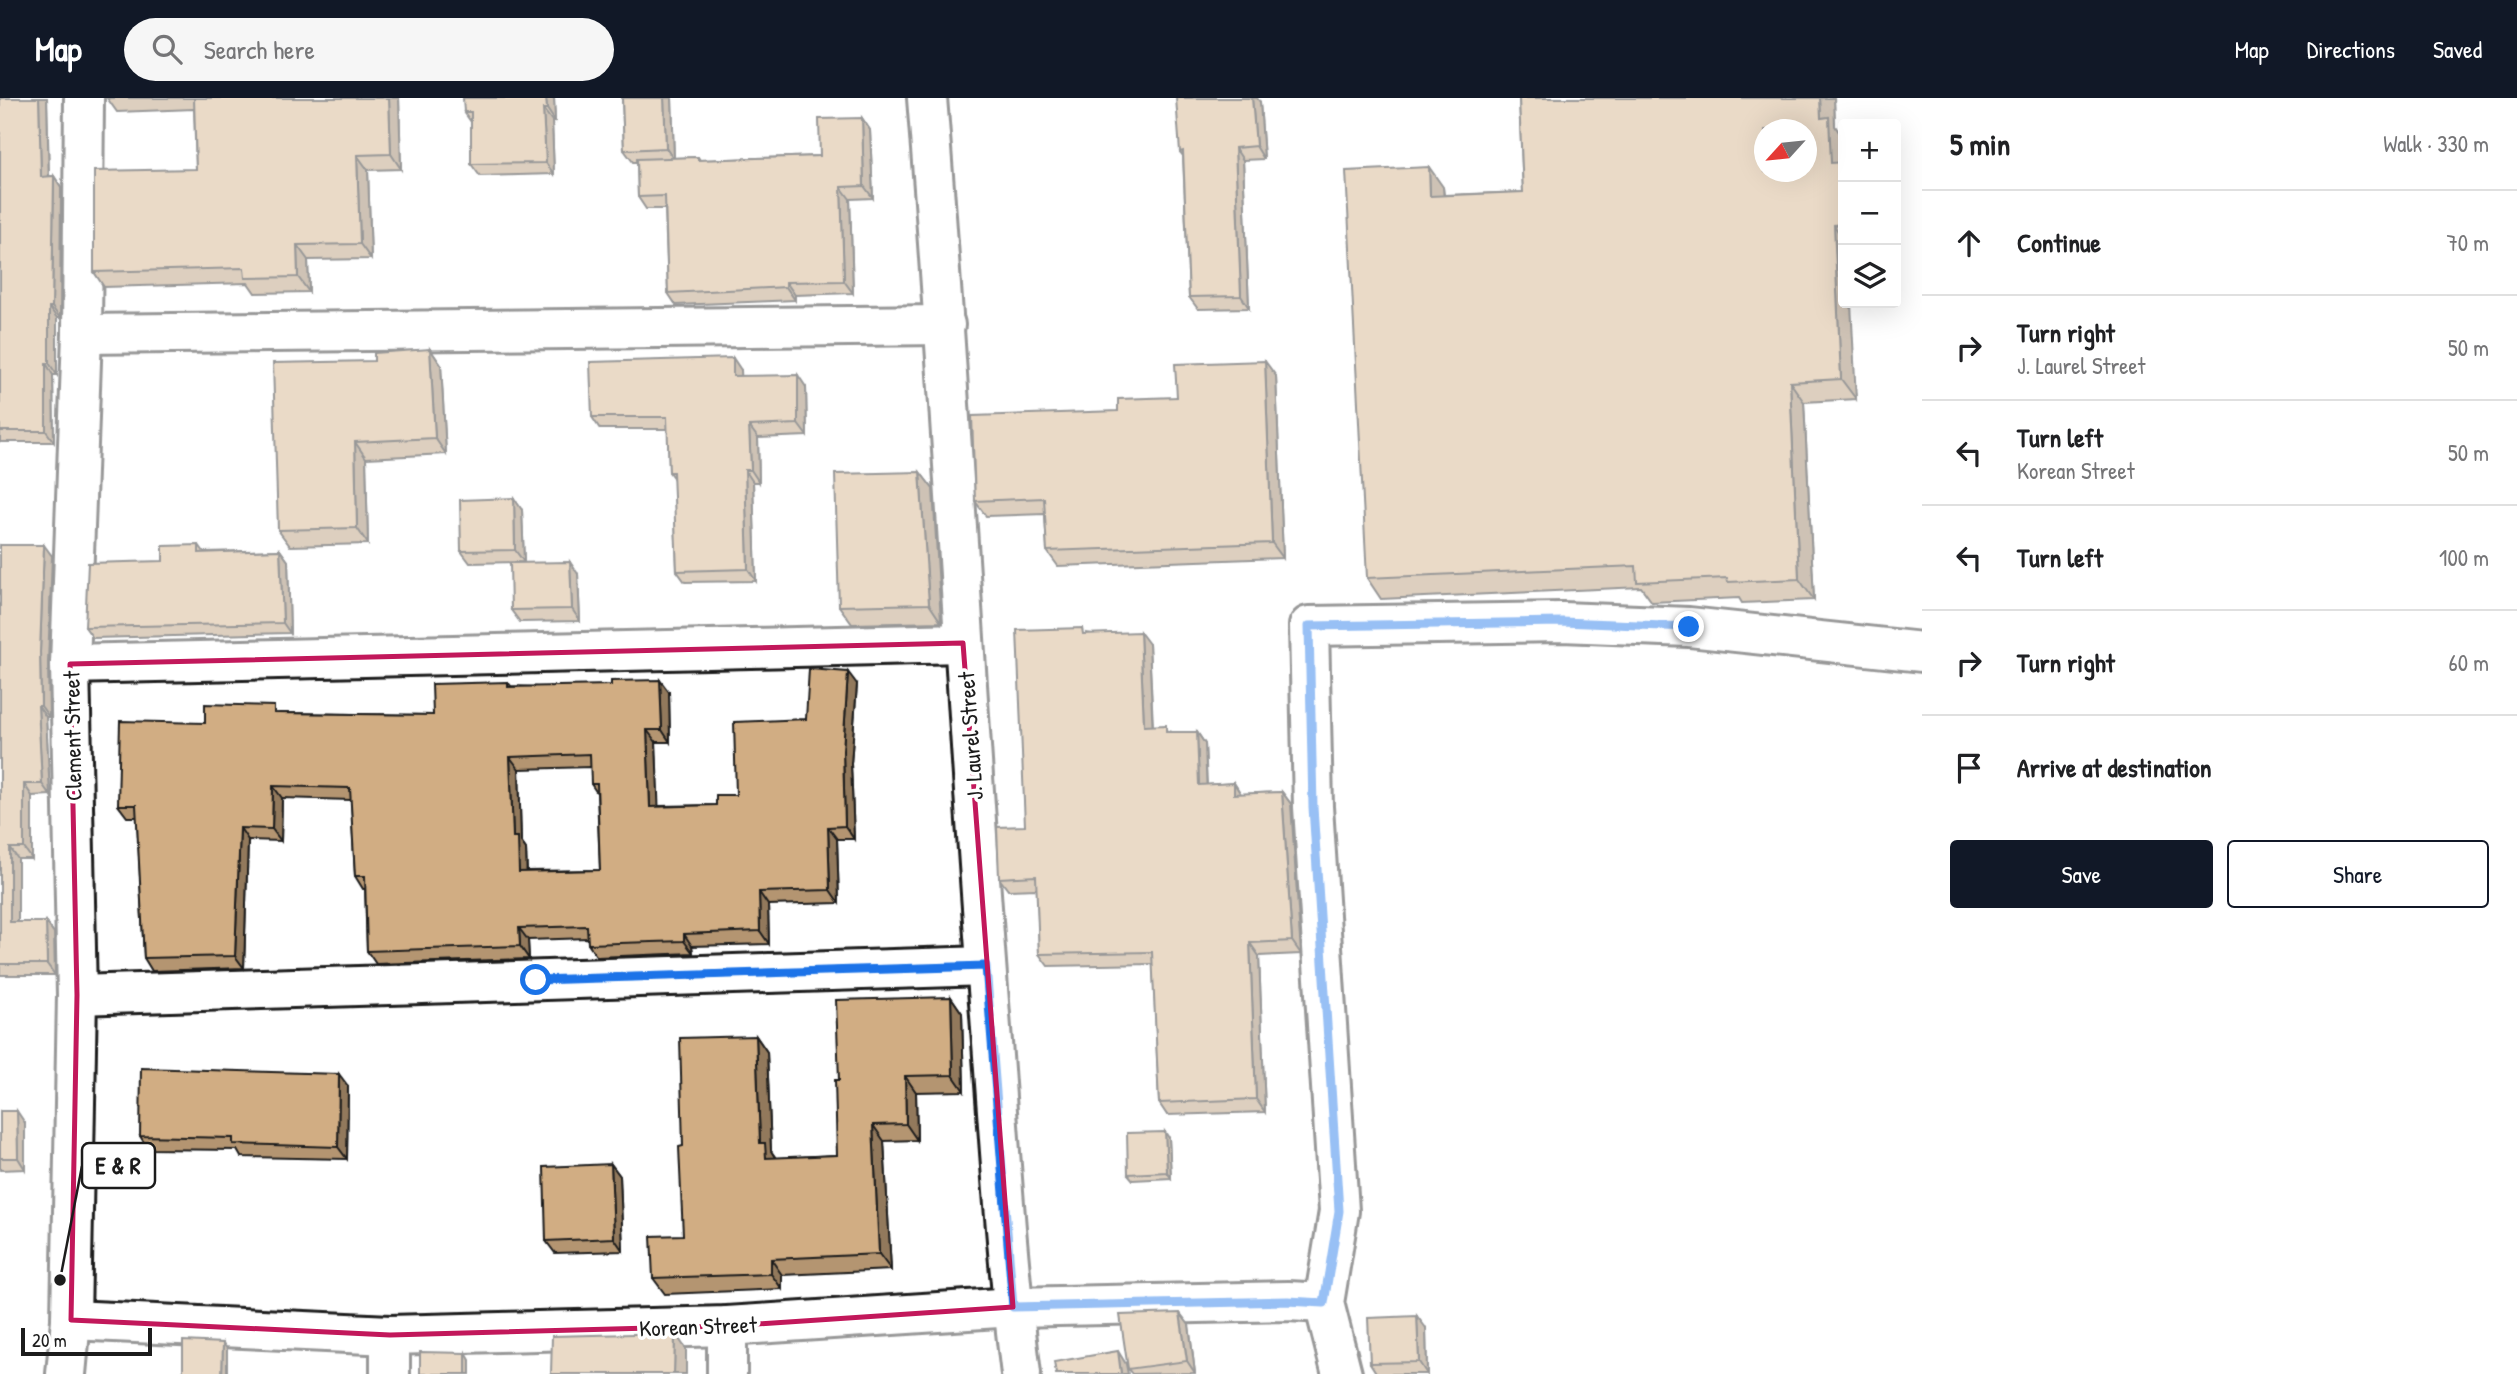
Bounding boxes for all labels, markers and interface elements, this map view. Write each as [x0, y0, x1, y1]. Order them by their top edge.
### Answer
search box [124, 18, 614, 81]
text: Map [35, 27, 82, 71]
icon: search [148, 30, 186, 68]
text: Search here [204, 32, 315, 67]
text: Map [2235, 33, 2269, 65]
text: Directions [2307, 33, 2395, 65]
text: Saved [2433, 33, 2482, 65]
north arrow [1754, 119, 1817, 182]
map controls [1838, 119, 1901, 308]
button: + [1838, 119, 1901, 182]
text: 5 min [1950, 124, 2010, 164]
text: Walk · 330 m [2383, 128, 2489, 159]
button: − [1838, 182, 1901, 245]
icon: ahead [1950, 224, 1988, 262]
text: Continue [2017, 225, 2101, 260]
text: 70 m [2446, 227, 2489, 258]
button: layers [1838, 245, 1901, 308]
text: Turn right [2017, 315, 2115, 350]
icon: right [1950, 329, 1988, 367]
text: 50 m [2448, 332, 2489, 363]
text: J. Laurel Street [2017, 350, 2145, 381]
text: Turn left [2017, 420, 2103, 455]
icon: left [1950, 434, 1988, 472]
text: 50 m [2448, 437, 2489, 468]
text: Korean Street [2017, 455, 2135, 486]
icon: left [1950, 539, 1988, 577]
text: Turn left [2017, 540, 2103, 575]
text: 100 m [2439, 542, 2489, 573]
route end [1673, 611, 1704, 642]
icon: right [1950, 644, 1988, 682]
text: Turn right [2017, 645, 2115, 680]
text: 60 m [2449, 647, 2489, 678]
street label: Clement Street [55, 670, 89, 801]
street label: J. Laurel Street [950, 670, 990, 801]
icon: arrive [1950, 749, 1988, 787]
text: Arrive at destination [2017, 750, 2212, 785]
button: Save [1950, 840, 2213, 908]
button: Share [2227, 840, 2489, 908]
route start [520, 964, 551, 995]
callout: E & R [82, 1143, 155, 1188]
text: E & R [95, 1149, 141, 1181]
street label: Korean Street [639, 1308, 758, 1344]
scale bar [21, 1325, 152, 1357]
text: 20 m [32, 1327, 67, 1353]

